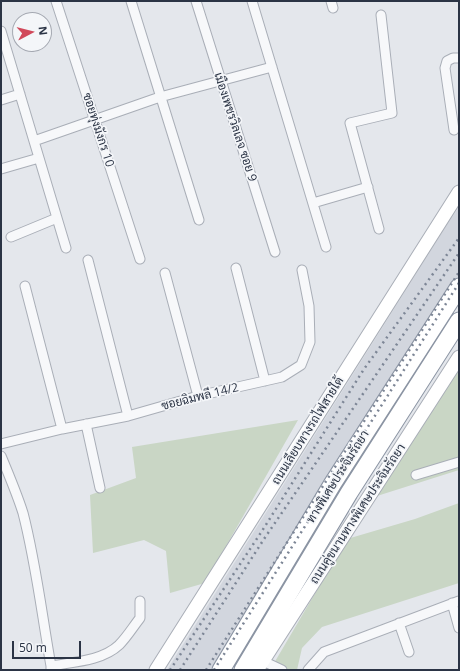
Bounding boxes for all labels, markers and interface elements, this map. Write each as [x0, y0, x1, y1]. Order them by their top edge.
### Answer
north arrow [12, 12, 52, 52]
text: N [35, 25, 51, 36]
street label: เมืองเพชรวิลเลจ ซอย 9 [211, 71, 259, 183]
street label: ซอยทุ่งมังกร 10 [79, 91, 117, 169]
street label: ถนนเลียบทางรถไฟสายใต้ [269, 374, 347, 488]
street label: ซอยฉิมพลี 14/2 [160, 380, 240, 414]
street label: ทางพิเศษประจิมรัถยา [304, 428, 372, 526]
street label: ถนนคู่ขนานทางพิเศษประจิมรัถยา [307, 441, 409, 587]
scale bar [14, 633, 83, 659]
text: 50 m [19, 639, 47, 656]

